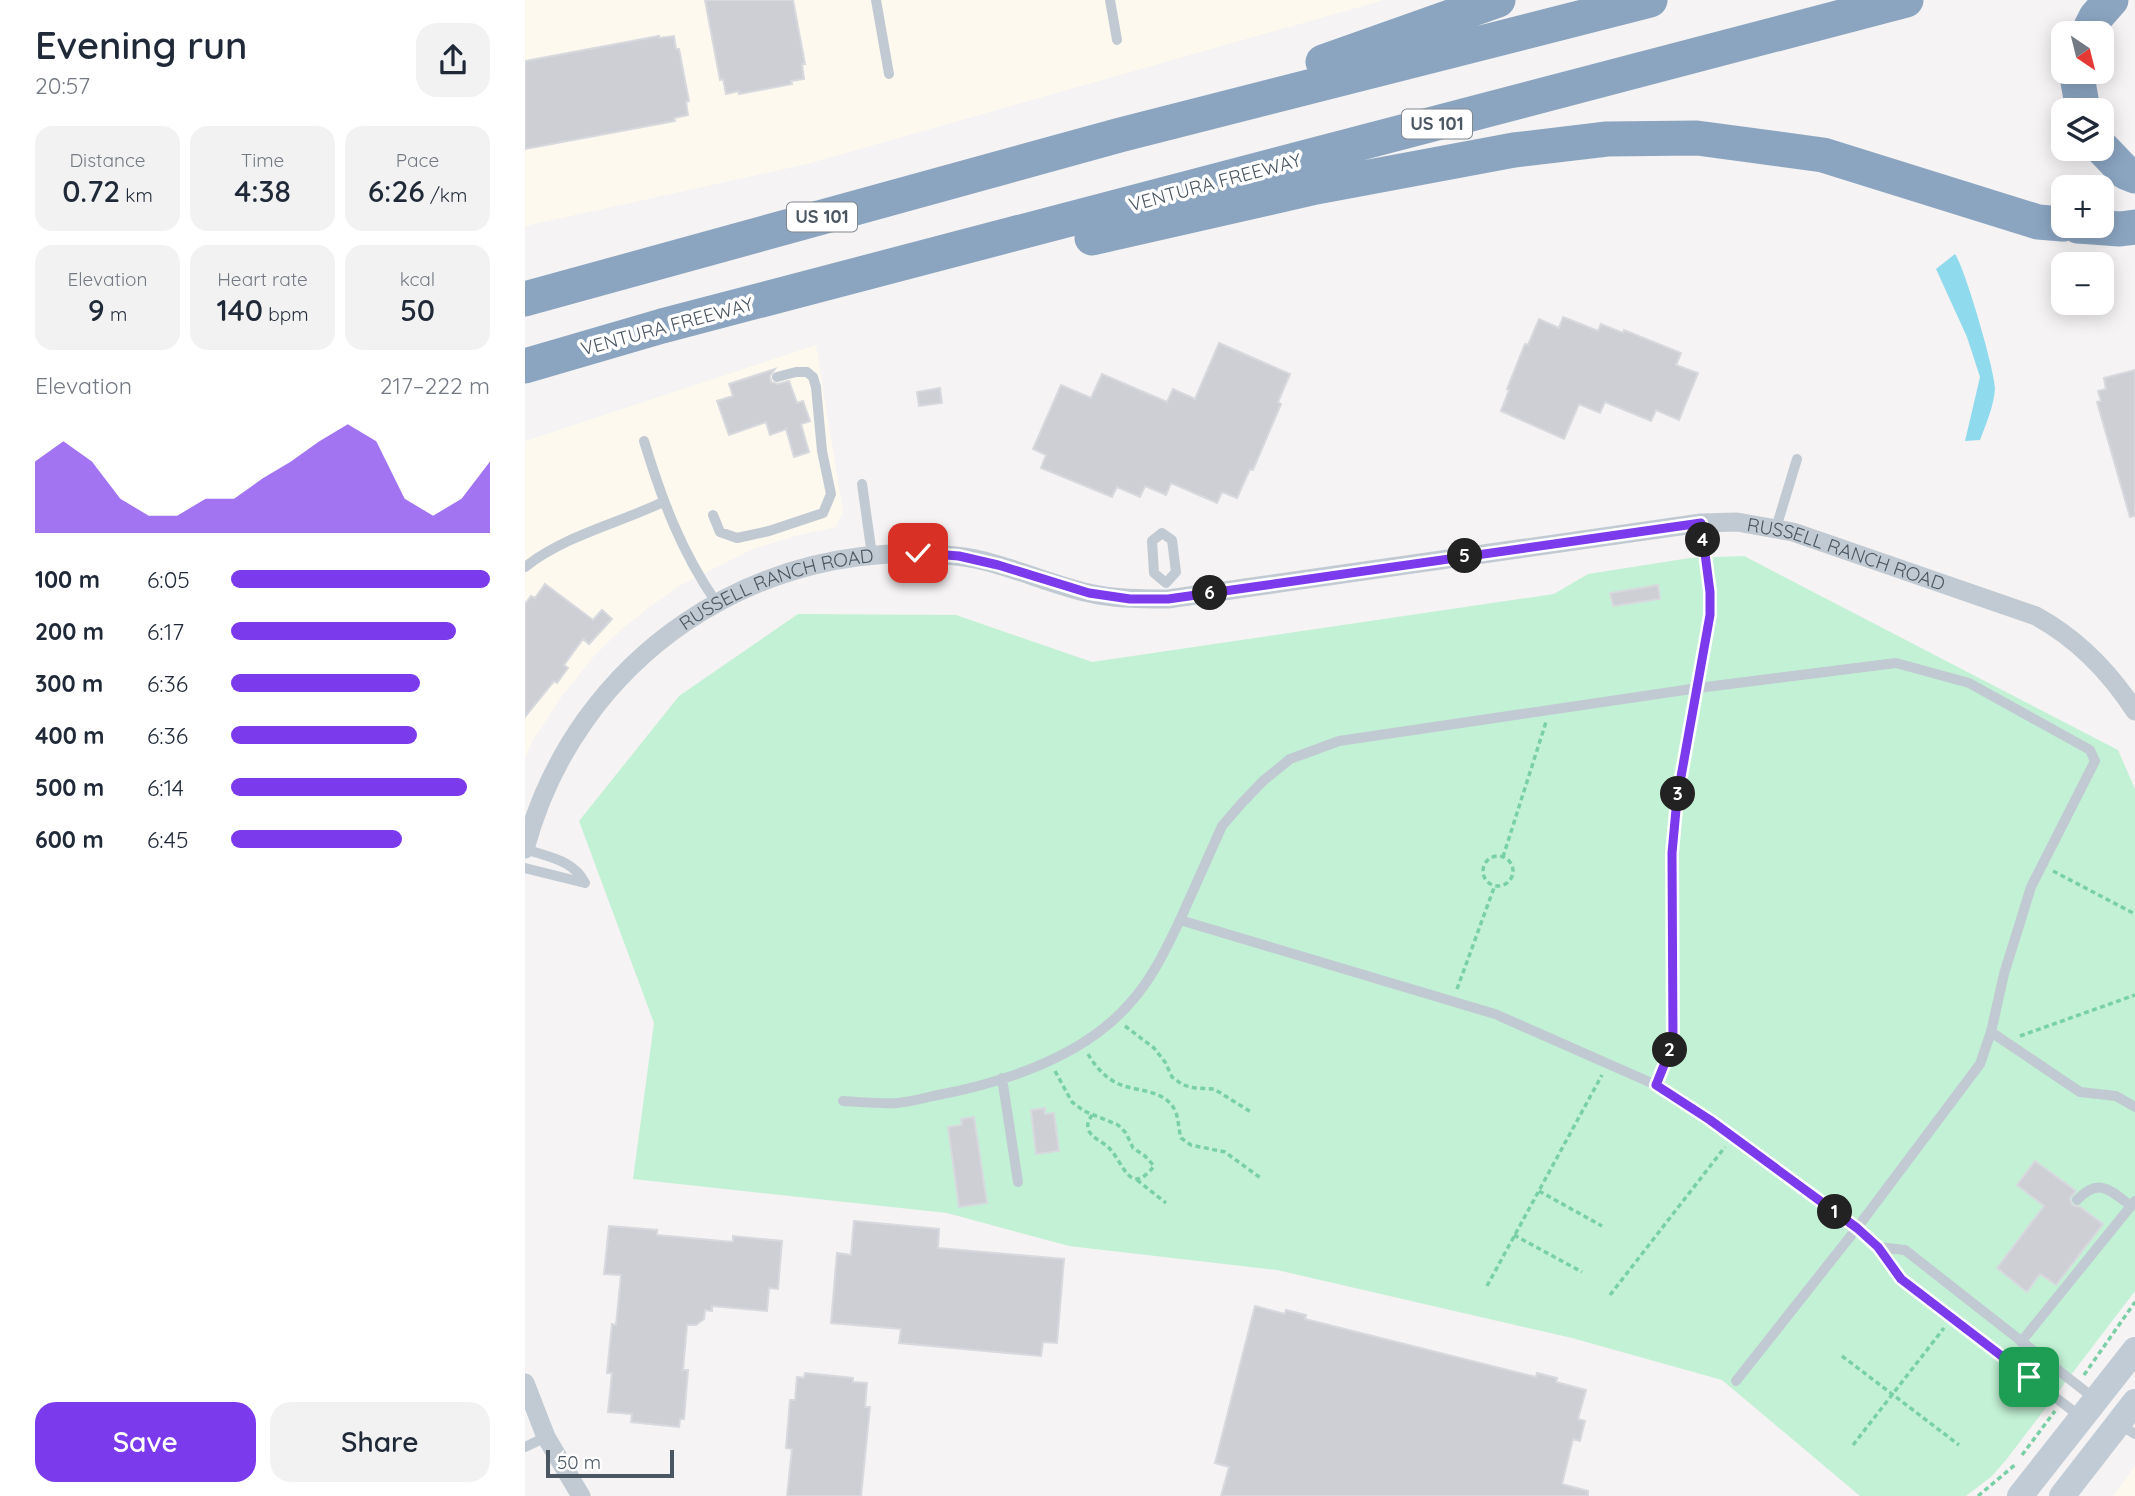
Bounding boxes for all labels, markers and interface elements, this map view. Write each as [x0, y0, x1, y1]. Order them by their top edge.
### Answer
text: Evening run [35, 21, 248, 69]
north arrow [2051, 21, 2114, 84]
map controls [2051, 21, 2114, 315]
button: share [416, 23, 490, 97]
text: 20:57 [35, 71, 90, 100]
button: layers [2051, 98, 2114, 161]
road number: US 101 [1402, 110, 1472, 139]
street label: VENTURA FREEWAY [1126, 147, 1304, 217]
text: Distance [69, 148, 146, 172]
text: Time [241, 148, 284, 172]
text: Pace [396, 148, 439, 172]
text: 0.72 [62, 172, 120, 210]
text: 4:38 [234, 172, 291, 210]
text: 6:26 [368, 172, 425, 210]
button: + [2051, 175, 2114, 238]
text: km [120, 183, 153, 207]
text: /km [425, 183, 467, 207]
road number: US 101 [787, 202, 857, 232]
button: − [2051, 252, 2114, 315]
text: Elevation [67, 267, 148, 291]
text: Heart rate [217, 267, 308, 291]
text: kcal [400, 267, 435, 291]
text: 9 [88, 291, 105, 329]
text: 140 [216, 291, 263, 329]
text: 50 [400, 291, 435, 329]
street label: VENTURA FREEWAY [578, 291, 756, 361]
text: m [105, 302, 127, 326]
text: bpm [263, 302, 309, 326]
text: Elevation [35, 371, 132, 400]
text: 217–222 m [380, 371, 490, 400]
street label: RUSSELL RANCH ROAD [1745, 512, 1948, 596]
pin: 4 [1685, 522, 1721, 558]
pin [888, 523, 948, 583]
text: 4 [1697, 527, 1708, 551]
icon: check [899, 534, 937, 572]
pin: 5 [1447, 538, 1483, 574]
street label: RUSSELL RANCH ROAD [674, 543, 875, 635]
text: 5 [1459, 543, 1470, 567]
text: 100 m [35, 565, 100, 594]
text: 6:05 [147, 565, 190, 594]
pin: 6 [1193, 576, 1227, 610]
text: 6 [1204, 580, 1215, 604]
text: 200 m [35, 617, 104, 646]
text: 6:17 [147, 617, 184, 646]
text: 300 m [35, 669, 103, 698]
text: 6:36 [147, 669, 188, 698]
text: 400 m [35, 721, 104, 750]
text: 6:36 [147, 721, 188, 750]
text: 500 m [35, 773, 104, 802]
text: 6:14 [147, 773, 184, 802]
pin: 3 [1661, 776, 1695, 812]
text: 3 [1672, 781, 1683, 805]
text: 600 m [35, 825, 104, 854]
text: 6:45 [147, 825, 189, 854]
pin: 2 [1653, 1032, 1687, 1068]
text: 2 [1664, 1037, 1675, 1061]
pin: 1 [1817, 1194, 1853, 1230]
text: 1 [1831, 1199, 1838, 1223]
pin [1999, 1347, 2059, 1407]
icon: arrive [2010, 1358, 2048, 1396]
button: Save [35, 1402, 256, 1482]
button: Share [270, 1402, 490, 1482]
scale bar [546, 1447, 674, 1479]
text: 50 m [557, 1450, 601, 1474]

